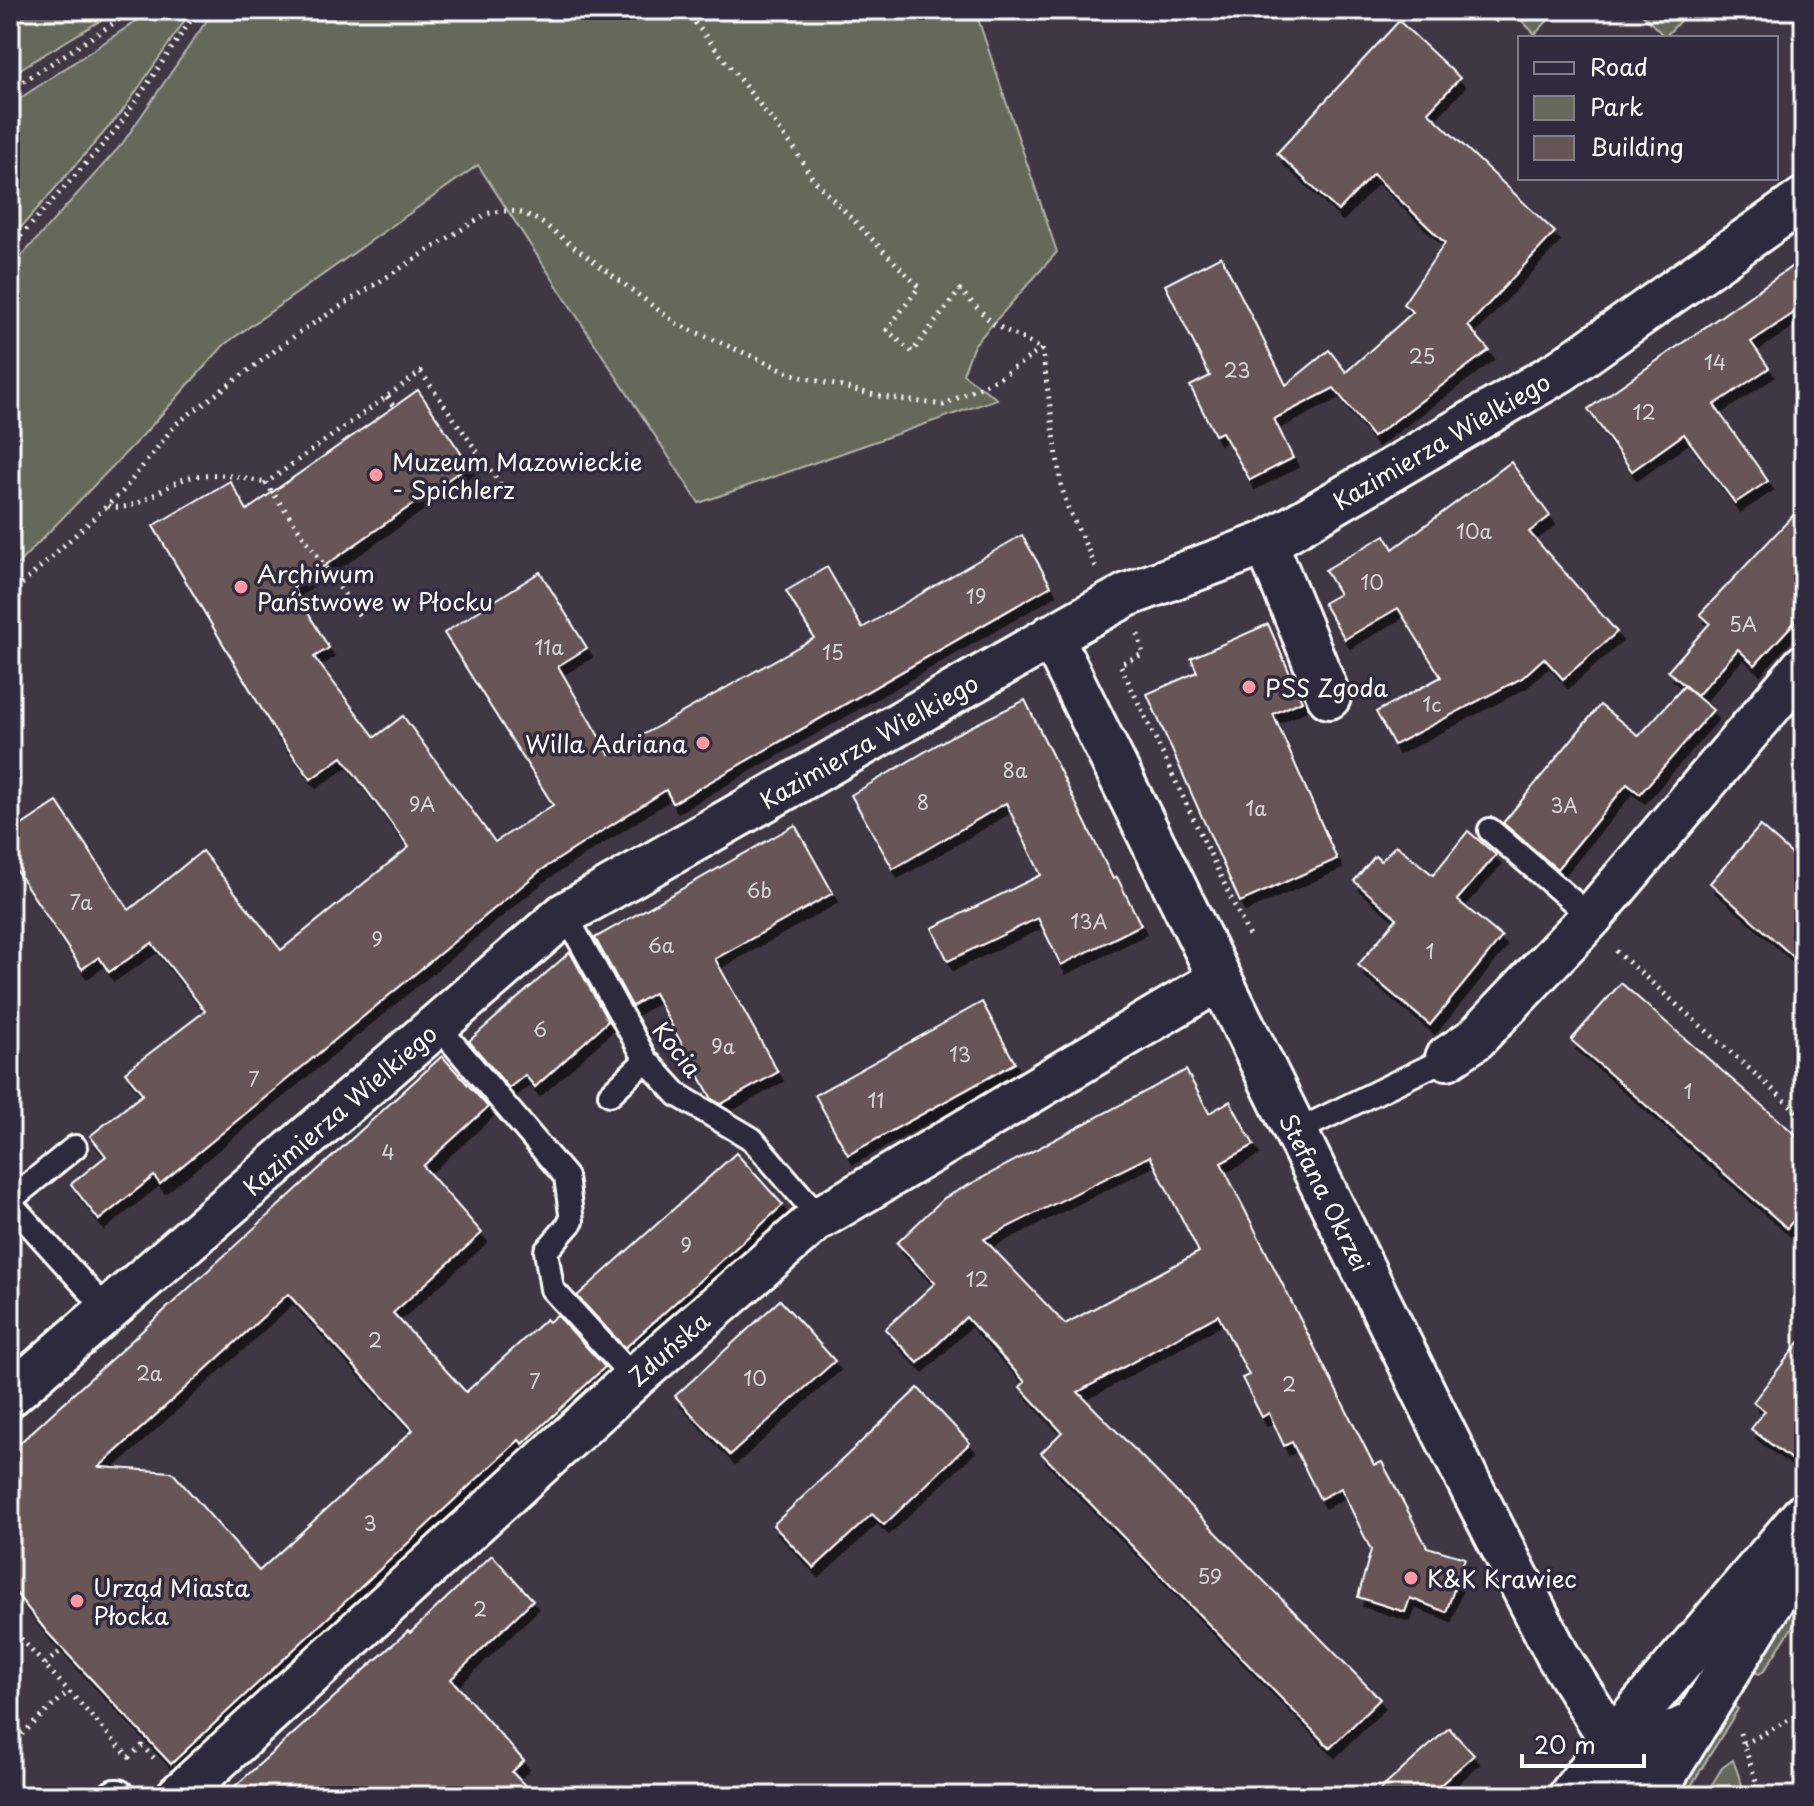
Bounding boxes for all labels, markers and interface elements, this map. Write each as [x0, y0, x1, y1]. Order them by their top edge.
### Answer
legend [1518, 36, 1778, 180]
text: Road [1590, 48, 1648, 84]
text: Park [1590, 88, 1644, 124]
text: Building [1590, 128, 1684, 164]
house number: 25 [1409, 341, 1435, 371]
house number: 14 [1704, 347, 1726, 377]
house number: 23 [1223, 355, 1251, 385]
street label: Kazimierza Wielkiego [1326, 363, 1557, 518]
house number: 12 [1632, 397, 1656, 427]
place label: Muzeum Mazowieckie - Spichlerz [392, 443, 643, 507]
marker: Muzeum Mazowieckie - Spichlerz [367, 466, 385, 484]
house number: 10a [1456, 516, 1493, 546]
place label: Archiwum Państwowe w Płocku [257, 555, 493, 619]
house number: 10 [1360, 567, 1384, 597]
marker: Archiwum Państwowe w Płocku [232, 578, 250, 596]
house number: 19 [966, 581, 986, 611]
house number: 5A [1729, 609, 1757, 639]
house number: 11a [534, 632, 564, 662]
house number: 15 [822, 637, 844, 667]
street label: Kazimierza Wielkiego [753, 664, 985, 817]
place label: PSS Zgoda [1265, 669, 1388, 705]
marker: PSS Zgoda [1240, 678, 1258, 696]
house number: 1c [1422, 689, 1442, 719]
place label: Willa Adriana [525, 725, 687, 761]
marker: Willa Adriana [694, 734, 712, 752]
house number: 8a [1003, 755, 1028, 785]
house number: 8 [917, 787, 929, 817]
house number: 9A [409, 789, 435, 819]
house number: 3A [1550, 790, 1578, 820]
house number: 1a [1245, 793, 1267, 823]
house number: 6b [746, 875, 772, 905]
house number: 7a [70, 887, 93, 917]
house number: 13A [1070, 906, 1108, 936]
house number: 9 [371, 924, 383, 954]
house number: 6a [648, 930, 675, 960]
house number: 1 [1426, 936, 1434, 966]
street label: Kocia [644, 1013, 712, 1085]
house number: 6 [533, 1014, 547, 1044]
street label: Kazimierza Wielkiego [235, 1015, 444, 1204]
house number: 9a [711, 1031, 736, 1061]
house number: 13 [949, 1039, 971, 1069]
house number: 7 [248, 1064, 260, 1094]
house number: 1 [1684, 1076, 1692, 1106]
house number: 11 [868, 1085, 884, 1115]
street label: Stefana Okrzei [1271, 1107, 1379, 1277]
house number: 4 [381, 1137, 395, 1167]
house number: 9 [680, 1230, 692, 1260]
house number: 12 [965, 1264, 989, 1294]
street label: Zduńska [620, 1303, 717, 1394]
house number: 2 [368, 1325, 382, 1355]
house number: 2a [136, 1358, 163, 1388]
house number: 10 [743, 1363, 767, 1393]
house number: 7 [529, 1366, 541, 1396]
house number: 2 [1282, 1369, 1296, 1399]
house number: 3 [363, 1508, 377, 1538]
place label: K&K Krawiec [1427, 1560, 1577, 1596]
house number: 59 [1198, 1561, 1222, 1591]
place label: Urząd Miasta Płocka [93, 1569, 250, 1633]
marker: K&K Krawiec [1402, 1569, 1420, 1587]
marker: Urząd Miasta Płocka [68, 1592, 86, 1610]
house number: 2 [473, 1594, 487, 1624]
scale bar [1522, 1718, 1644, 1768]
text: 20 m [1534, 1726, 1596, 1762]

